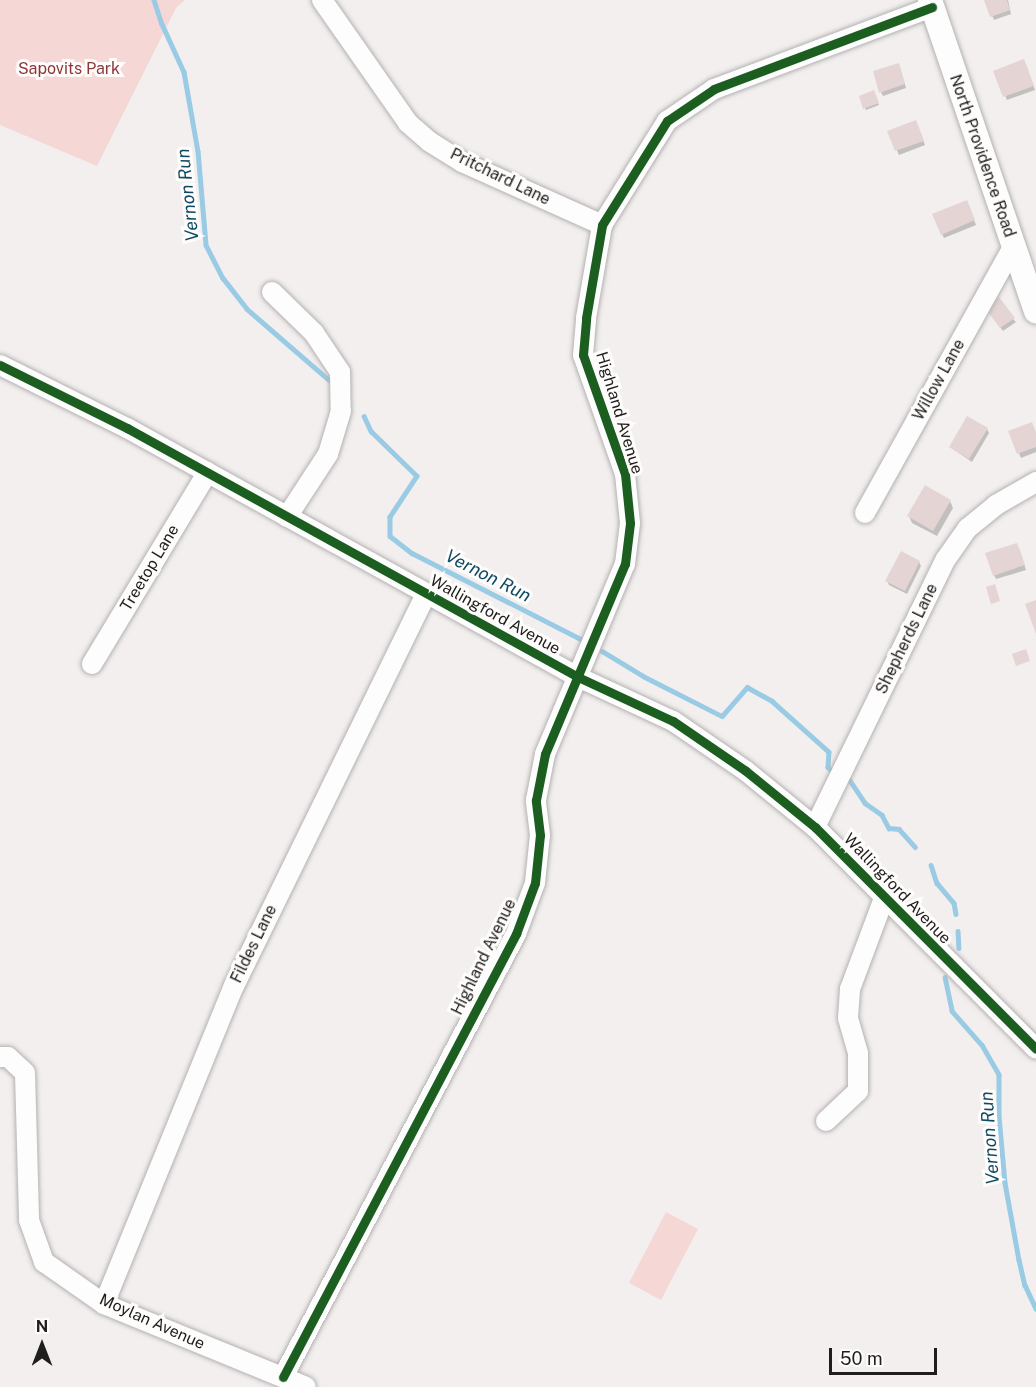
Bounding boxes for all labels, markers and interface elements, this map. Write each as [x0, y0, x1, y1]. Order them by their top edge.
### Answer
park label: Sapovits Park [18, 59, 120, 79]
street label: North Providence Road [945, 72, 1019, 240]
street label: Pritchard Lane [447, 145, 553, 209]
water label: Vernon Run [172, 147, 204, 243]
street label: Willow Lane [909, 336, 969, 424]
street label: Highland Avenue [591, 350, 647, 476]
street label: Treetop Lane [117, 521, 183, 615]
water label: Vernon Run [442, 545, 534, 607]
street label: Wallingford Avenue [427, 571, 563, 659]
street label: Shepherds Lane [872, 581, 942, 697]
street label: Wallingford Avenue [839, 830, 955, 948]
street label: Highland Avenue [448, 896, 520, 1018]
street label: Fildes Lane [227, 902, 281, 986]
water label: Vernon Run [976, 1091, 1004, 1185]
street label: Moylan Avenue [96, 1290, 208, 1354]
north arrow [12, 1315, 72, 1375]
text: N [36, 1317, 48, 1336]
scale bar [832, 1336, 940, 1374]
text: 50 m [840, 1348, 883, 1369]

